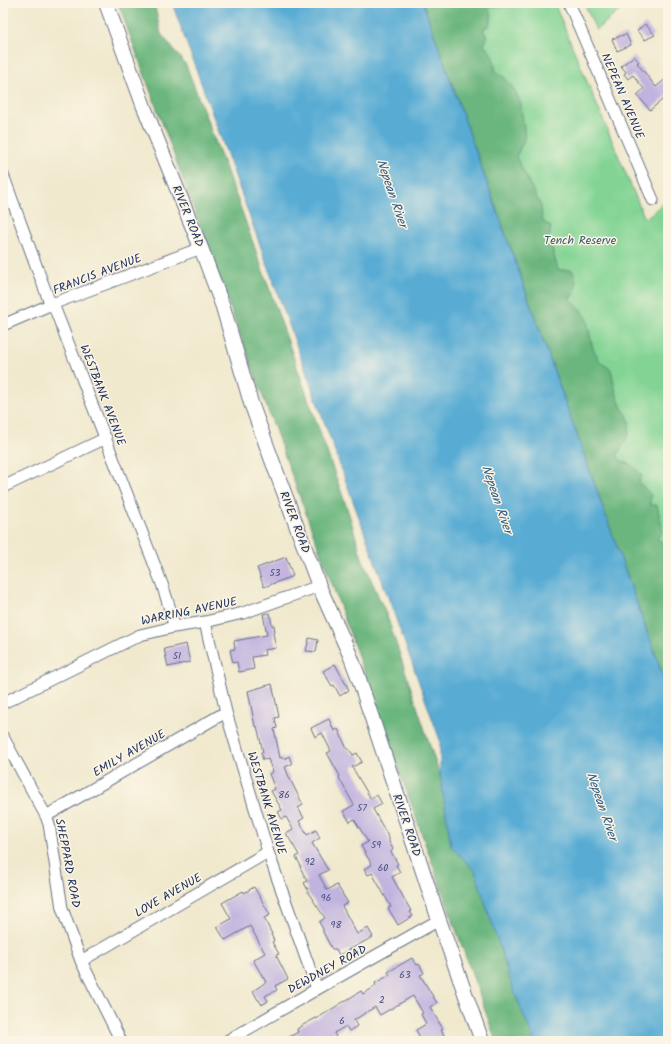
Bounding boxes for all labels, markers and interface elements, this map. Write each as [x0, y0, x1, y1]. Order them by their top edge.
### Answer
street label: NEPEAN AVENUE [596, 50, 650, 143]
water label: Nepean River [370, 156, 414, 233]
street label: RIVER ROAD [166, 182, 209, 250]
park label: Tench Reserve [544, 231, 617, 250]
street label: FRANCIS AVENUE [50, 248, 145, 300]
street label: WESTBANK AVENUE [74, 342, 131, 450]
water label: Nepean River [475, 462, 519, 539]
street label: RIVER ROAD [274, 488, 315, 556]
house number: 53 [269, 565, 281, 581]
street label: WARRING AVENUE [139, 592, 240, 631]
house number: 51 [173, 648, 181, 664]
street label: EMILY AVENUE [89, 724, 170, 782]
street label: WESTBANK AVENUE [242, 749, 292, 858]
water label: Nepean River [580, 769, 624, 846]
house number: 86 [278, 787, 290, 803]
street label: RIVER ROAD [387, 791, 426, 859]
house number: 57 [357, 800, 367, 816]
street label: SHEPPARD ROAD [50, 817, 86, 910]
house number: 59 [371, 837, 381, 853]
house number: 92 [305, 854, 316, 870]
house number: 60 [378, 860, 388, 876]
street label: LOVE AVENUE [131, 868, 206, 922]
house number: 96 [321, 890, 331, 906]
house number: 98 [331, 917, 342, 933]
street label: DEWDNEY ROAD [284, 940, 371, 999]
house number: 63 [399, 967, 411, 983]
house number: 2 [379, 992, 385, 1008]
house number: 6 [339, 1013, 345, 1029]

